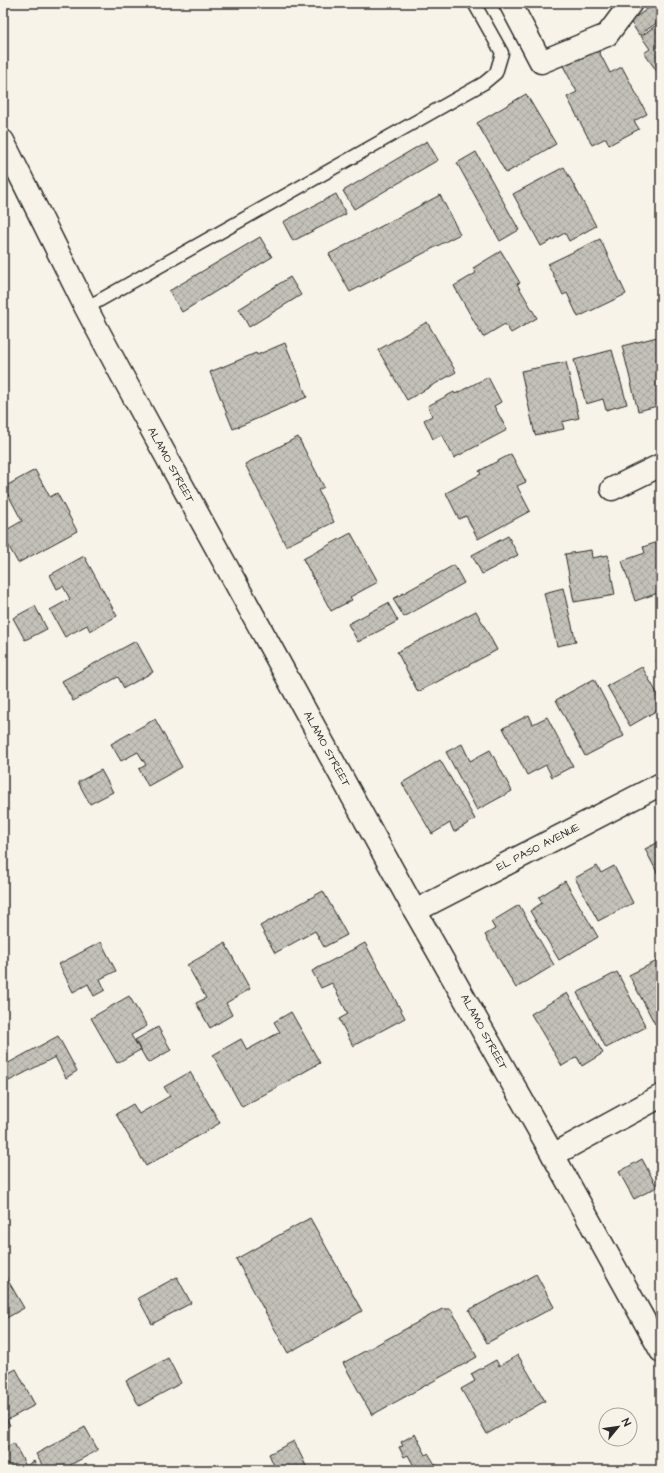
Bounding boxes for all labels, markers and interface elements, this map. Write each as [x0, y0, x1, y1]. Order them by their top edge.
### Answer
street label: ALAMO STREET [144, 425, 198, 506]
street label: ALAMO STREET [300, 709, 354, 790]
street label: EL PASO AVENUE [494, 819, 583, 874]
street label: ALAMO STREET [457, 992, 511, 1073]
north arrow [598, 1407, 638, 1447]
text: N [618, 1416, 635, 1429]

